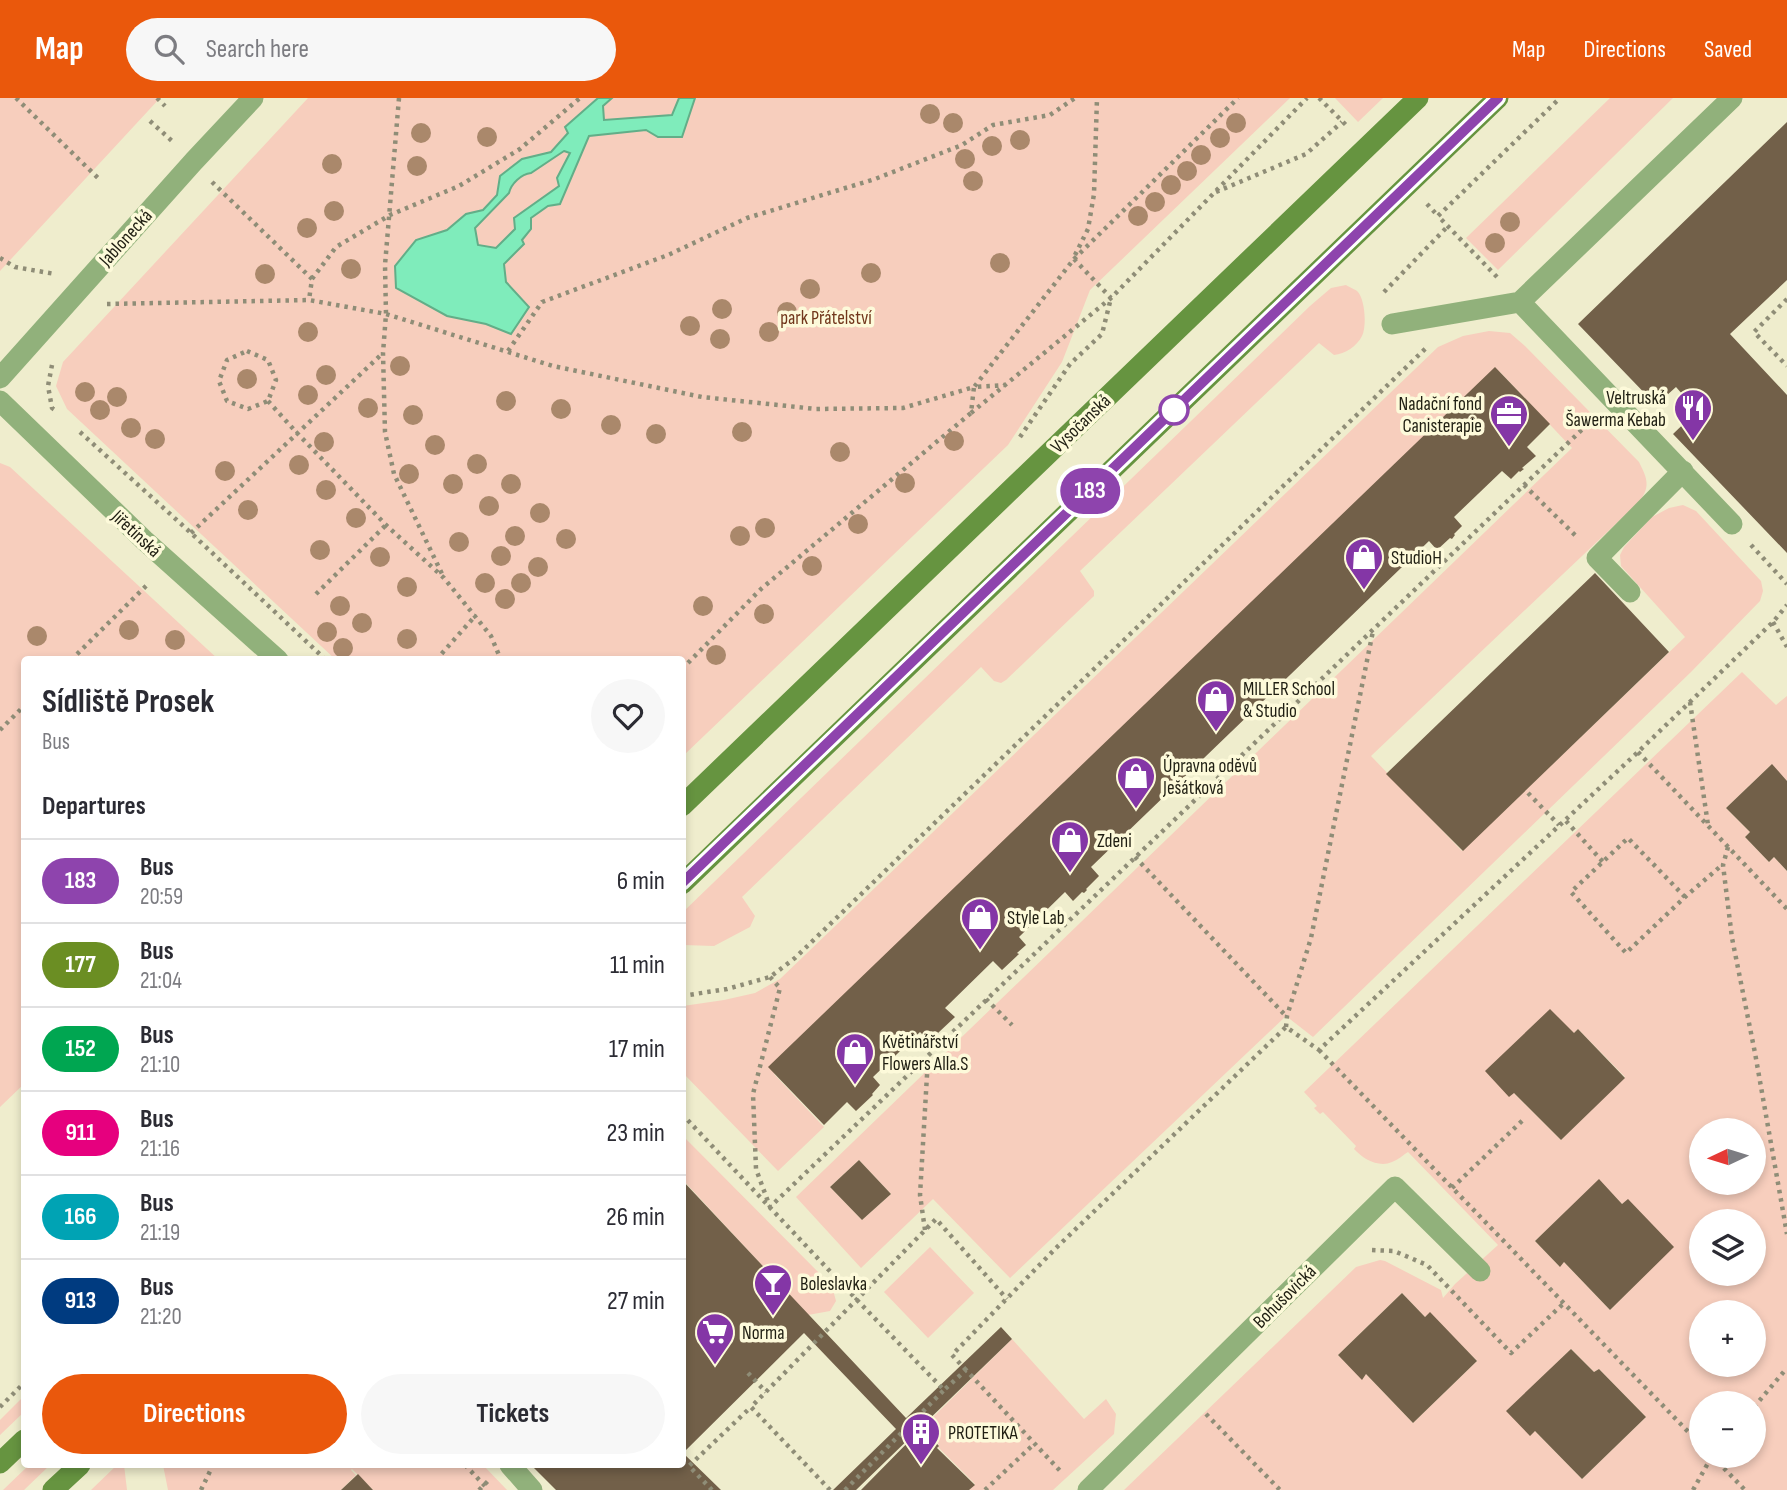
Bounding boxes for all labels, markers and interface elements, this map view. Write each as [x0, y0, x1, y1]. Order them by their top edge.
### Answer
search box [126, 18, 616, 81]
text: Map [35, 29, 84, 69]
icon: search [150, 30, 188, 68]
text: Search here [206, 34, 309, 65]
text: Map [1512, 35, 1545, 64]
text: Directions [1583, 35, 1666, 64]
text: Saved [1704, 35, 1752, 64]
street label: Jablonecká [94, 205, 158, 272]
park label: park Přátelství [780, 307, 872, 330]
place label: Veltruská Šawerma Kebab [1565, 387, 1666, 432]
restaurant icon: Veltruská Šawerma Kebab [1672, 387, 1714, 442]
street label: Vysočanská [1046, 390, 1116, 458]
place label: Nadační fond Canisterapie [1399, 393, 1482, 438]
office icon: Nadační fond Canisterapie [1488, 393, 1530, 448]
unlabelled marker [1159, 395, 1189, 425]
line badge: 183 [1050, 468, 1130, 514]
text: 183 [1074, 476, 1106, 505]
street label: Jiřetínská [106, 505, 165, 563]
shop icon: StudioH [1343, 536, 1385, 591]
place label: StudioH [1391, 547, 1442, 570]
shop icon: MILLER School & Studio [1195, 678, 1237, 733]
place label: MILLER School & Studio [1243, 678, 1335, 723]
button: heart [591, 679, 665, 753]
text: Sídliště Prosek [42, 682, 214, 722]
text: Bus [42, 728, 70, 756]
shop icon: Úpravna oděvů Ješátková [1115, 755, 1157, 810]
place label: Úpravna oděvů Ješátková [1162, 755, 1257, 800]
text: Departures [42, 791, 146, 822]
shop icon: Zdeni [1049, 819, 1091, 874]
place label: Zdeni [1097, 830, 1132, 853]
text: Bus [140, 852, 174, 883]
text: 183 [65, 866, 96, 895]
text: 6 min [617, 866, 665, 897]
text: 20:59 [140, 883, 183, 911]
shop icon: Style Lab [959, 896, 1001, 951]
place label: Style Lab [1007, 907, 1065, 930]
text: Bus [140, 936, 174, 967]
text: 177 [65, 950, 96, 979]
text: 11 min [610, 950, 665, 981]
text: 21:04 [140, 967, 182, 995]
text: Bus [140, 1020, 174, 1051]
shop icon: Květinářství Flowers Alla.S [834, 1031, 876, 1086]
place label: Květinářství Flowers Alla.S [882, 1031, 968, 1076]
text: 152 [65, 1034, 96, 1063]
text: 17 min [609, 1034, 665, 1065]
text: 21:10 [140, 1051, 180, 1079]
text: Bus [140, 1104, 174, 1135]
text: 911 [65, 1118, 96, 1147]
text: 23 min [607, 1118, 665, 1149]
north arrow [1689, 1118, 1766, 1195]
map controls [1689, 1118, 1766, 1468]
text: 21:16 [140, 1135, 180, 1163]
text: Bus [140, 1188, 174, 1219]
text: 166 [64, 1202, 97, 1231]
text: 26 min [606, 1202, 665, 1233]
button: layers [1689, 1209, 1766, 1286]
text: 21:19 [140, 1219, 180, 1247]
street label: Bohušovická [1249, 1261, 1321, 1333]
bar icon: Boleslavka [752, 1262, 794, 1317]
text: Bus [140, 1272, 174, 1303]
place label: Boleslavka [800, 1273, 867, 1296]
text: 913 [65, 1286, 96, 1315]
text: 27 min [607, 1286, 665, 1317]
button: + [1689, 1300, 1766, 1377]
text: 21:20 [140, 1303, 182, 1331]
supermarket icon: Norma [694, 1311, 736, 1366]
place label: Norma [742, 1322, 785, 1345]
button: Directions [42, 1374, 347, 1454]
button: Tickets [361, 1374, 665, 1454]
button: − [1689, 1391, 1766, 1468]
building icon: PROTETIKA [900, 1411, 942, 1466]
place label: PROTETIKA [948, 1422, 1018, 1445]

